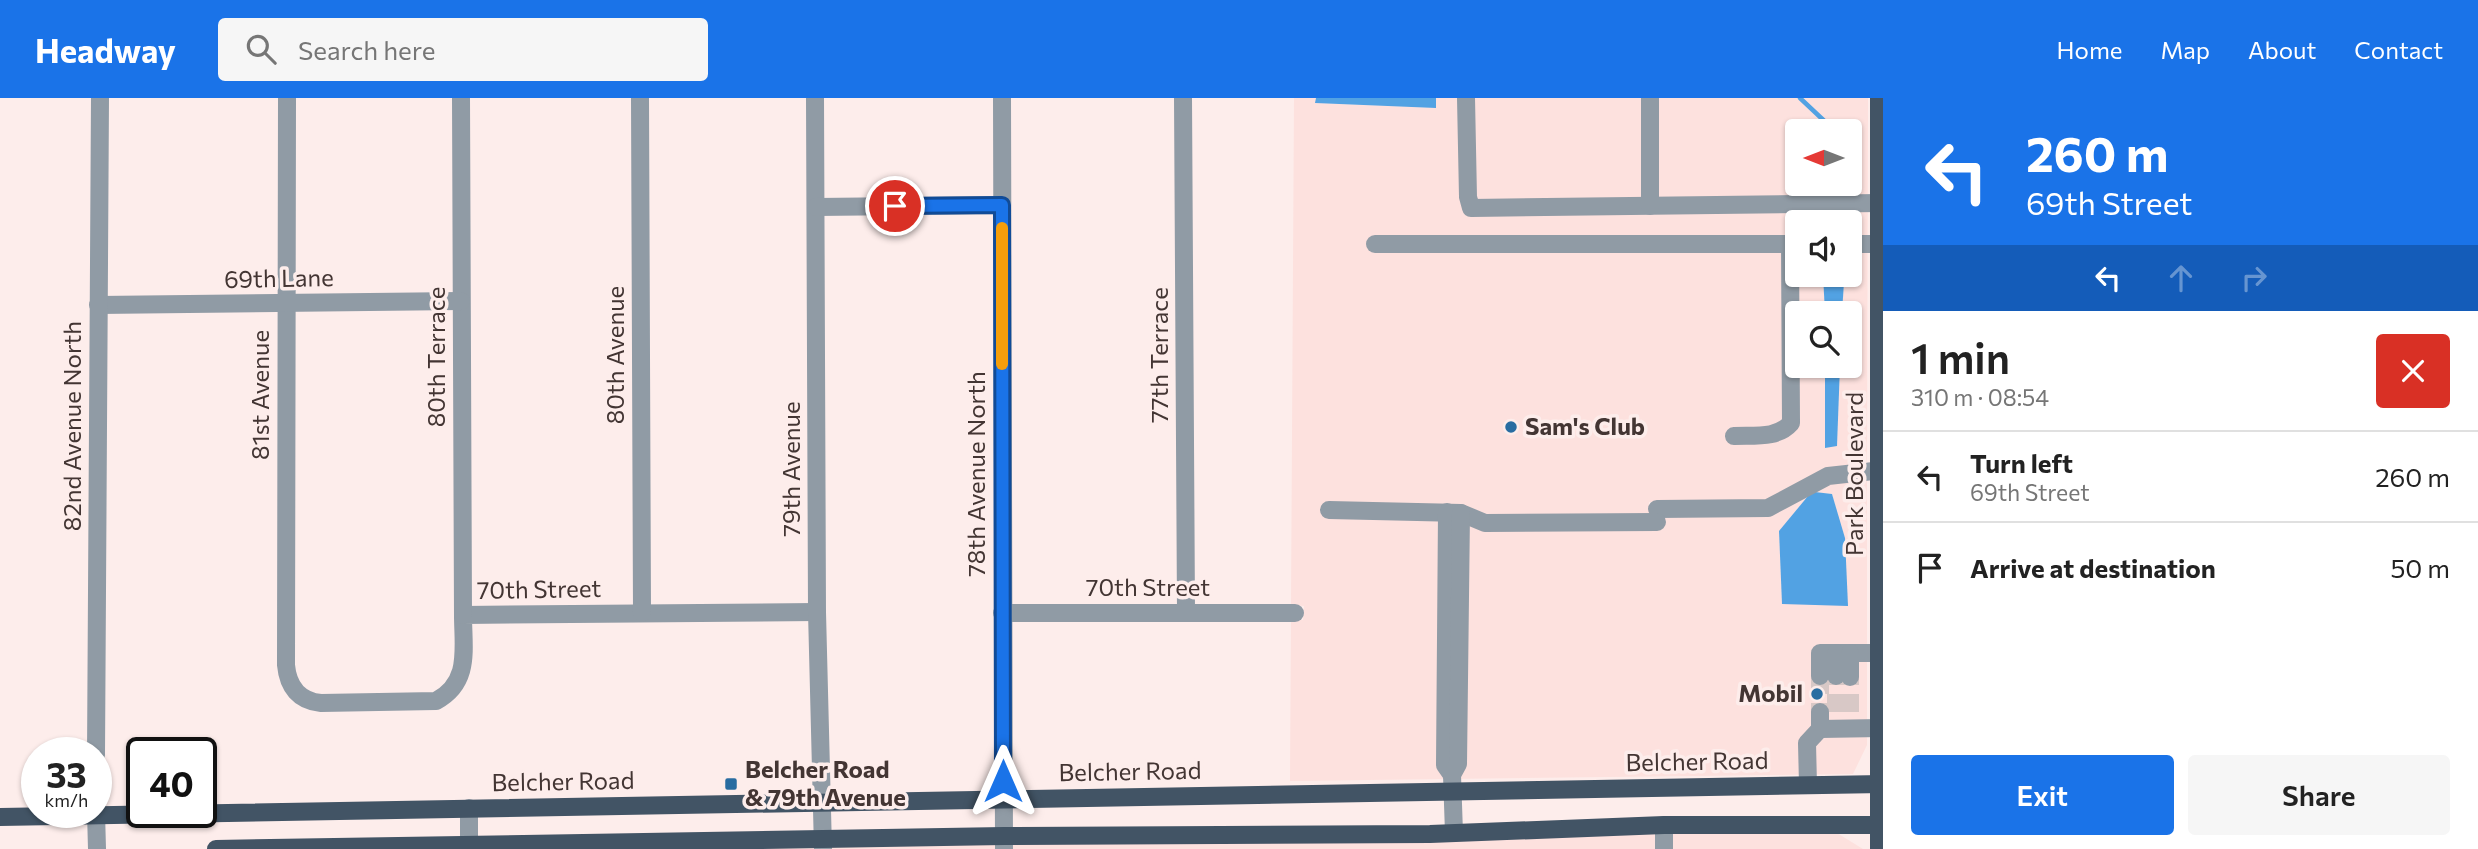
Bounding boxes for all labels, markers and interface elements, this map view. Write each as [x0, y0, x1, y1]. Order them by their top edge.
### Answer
search box [218, 18, 708, 81]
text: Headway [35, 29, 176, 70]
icon: search [242, 30, 280, 68]
text: Search here [298, 34, 436, 65]
text: Home [2057, 35, 2123, 64]
text: Map [2161, 35, 2210, 64]
text: About [2248, 35, 2316, 64]
text: Contact [2354, 35, 2443, 64]
north arrow [1785, 119, 1862, 196]
map controls [1785, 119, 1862, 378]
text: 260 m [2026, 122, 2168, 182]
icon: left [1911, 126, 2002, 217]
pin [865, 176, 925, 236]
text: 69th Street [2026, 182, 2192, 222]
icon: arrive [876, 187, 914, 225]
button: sound [1785, 210, 1862, 287]
icon: left [2089, 259, 2127, 297]
icon: ahead [2162, 259, 2200, 297]
icon: right [2235, 259, 2273, 297]
street label: 69th Lane [224, 262, 334, 293]
street label: 80th Avenue [600, 286, 629, 424]
street label: 80th Terrace [421, 287, 450, 427]
street label: 77th Terrace [1144, 287, 1173, 423]
button: search [1785, 301, 1862, 378]
street label: 82nd Avenue North [57, 321, 86, 531]
street label: 81st Avenue [245, 330, 274, 460]
text: 1 min [1911, 331, 2010, 383]
button: close [2376, 334, 2450, 408]
street label: 78th Avenue North [961, 371, 990, 577]
text: 310 m · 08:54 [1911, 383, 2049, 411]
street label: Park Boulevard [1839, 392, 1868, 556]
street label: 79th Avenue [776, 401, 805, 537]
place label: Sam's Club [1525, 411, 1645, 440]
marker: Sam's Club [1503, 419, 1519, 435]
text: Turn left [1970, 447, 2073, 478]
icon: left [1911, 458, 1949, 496]
text: 260 m [2375, 461, 2450, 492]
text: 69th Street [1970, 478, 2090, 506]
icon: arrive [1911, 549, 1949, 587]
text: Arrive at destination [1970, 552, 2216, 583]
text: 50 m [2390, 552, 2450, 583]
street label: 70th Street [1086, 572, 1210, 601]
street label: 70th Street [477, 573, 602, 604]
place label: Mobil [1738, 678, 1803, 707]
marker: Mobil [1809, 686, 1825, 702]
speed limit sign: 40 [126, 737, 217, 828]
position arrow [966, 744, 1040, 818]
street label: Belcher Road [1625, 745, 1769, 776]
text: 33 [46, 752, 87, 795]
place label: Belcher Road & 79th Avenue [745, 754, 906, 811]
street label: Belcher Road [1058, 755, 1202, 786]
button: Exit [1911, 755, 2174, 835]
button: Share [2188, 755, 2450, 835]
street label: Belcher Road [491, 765, 635, 796]
marker: Belcher Road & 79th Avenue [723, 776, 739, 792]
text: km/h [45, 789, 88, 811]

